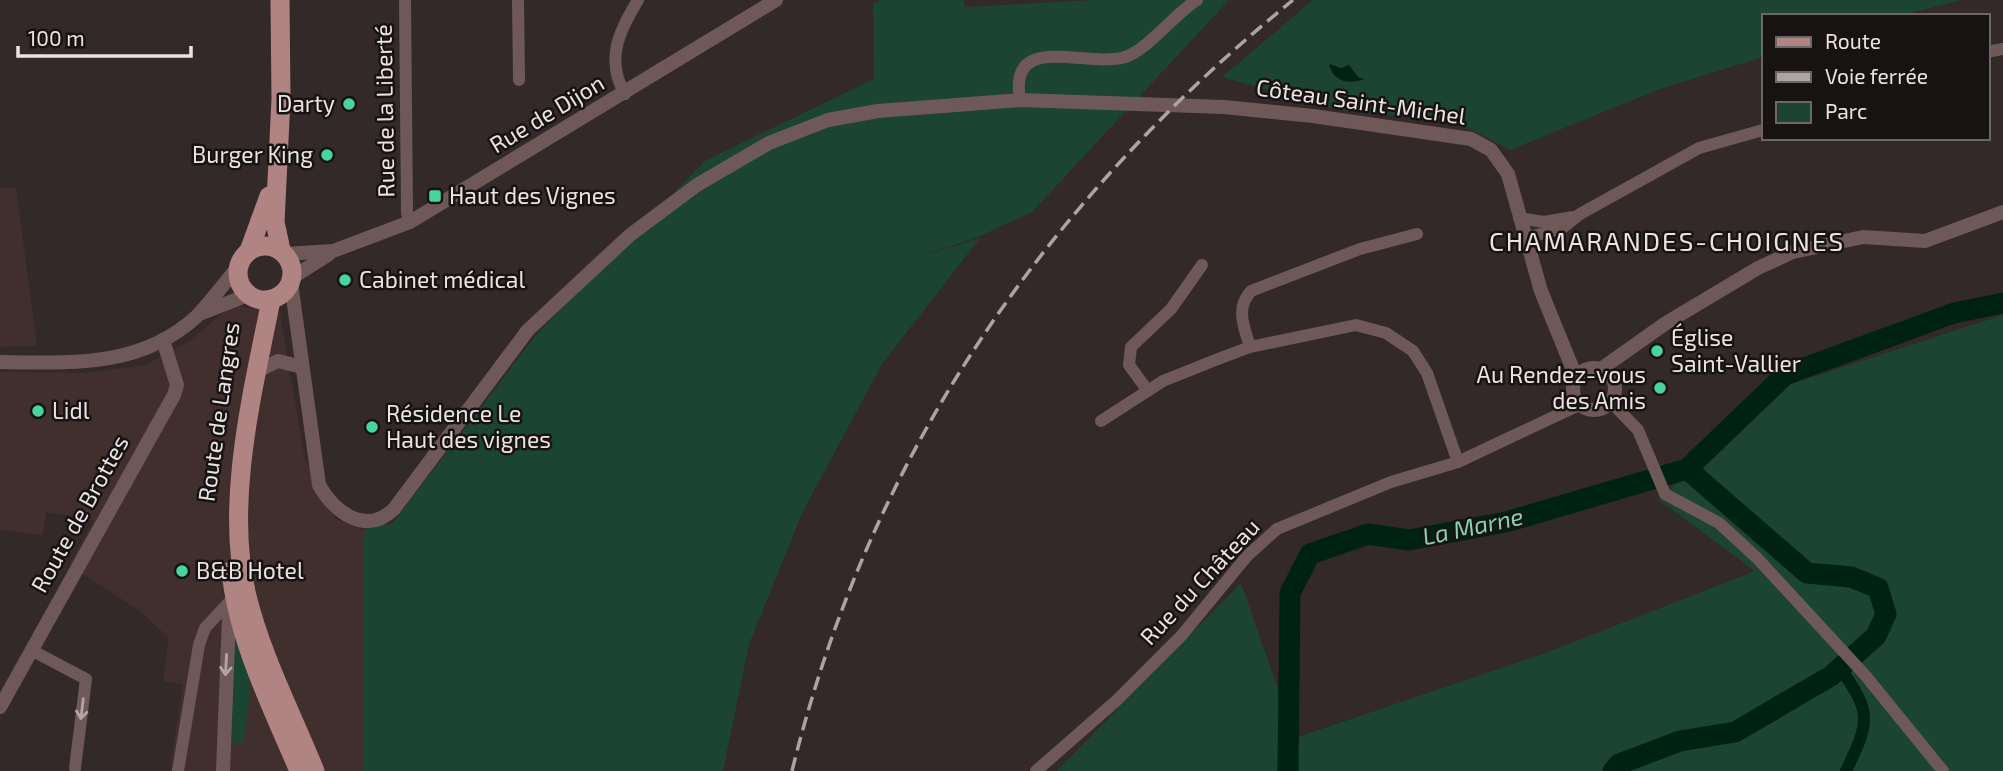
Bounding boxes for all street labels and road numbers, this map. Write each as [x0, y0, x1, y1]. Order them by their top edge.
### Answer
street label: Rue de la Liberté [368, 24, 400, 198]
street label: Rue de Dijon [484, 68, 609, 158]
street label: Côteau Saint-Michel [1255, 72, 1468, 130]
street label: Route de Langres [192, 320, 244, 503]
street label: Route de Brottes [24, 430, 134, 597]
street label: Rue du Château [1134, 512, 1265, 650]

